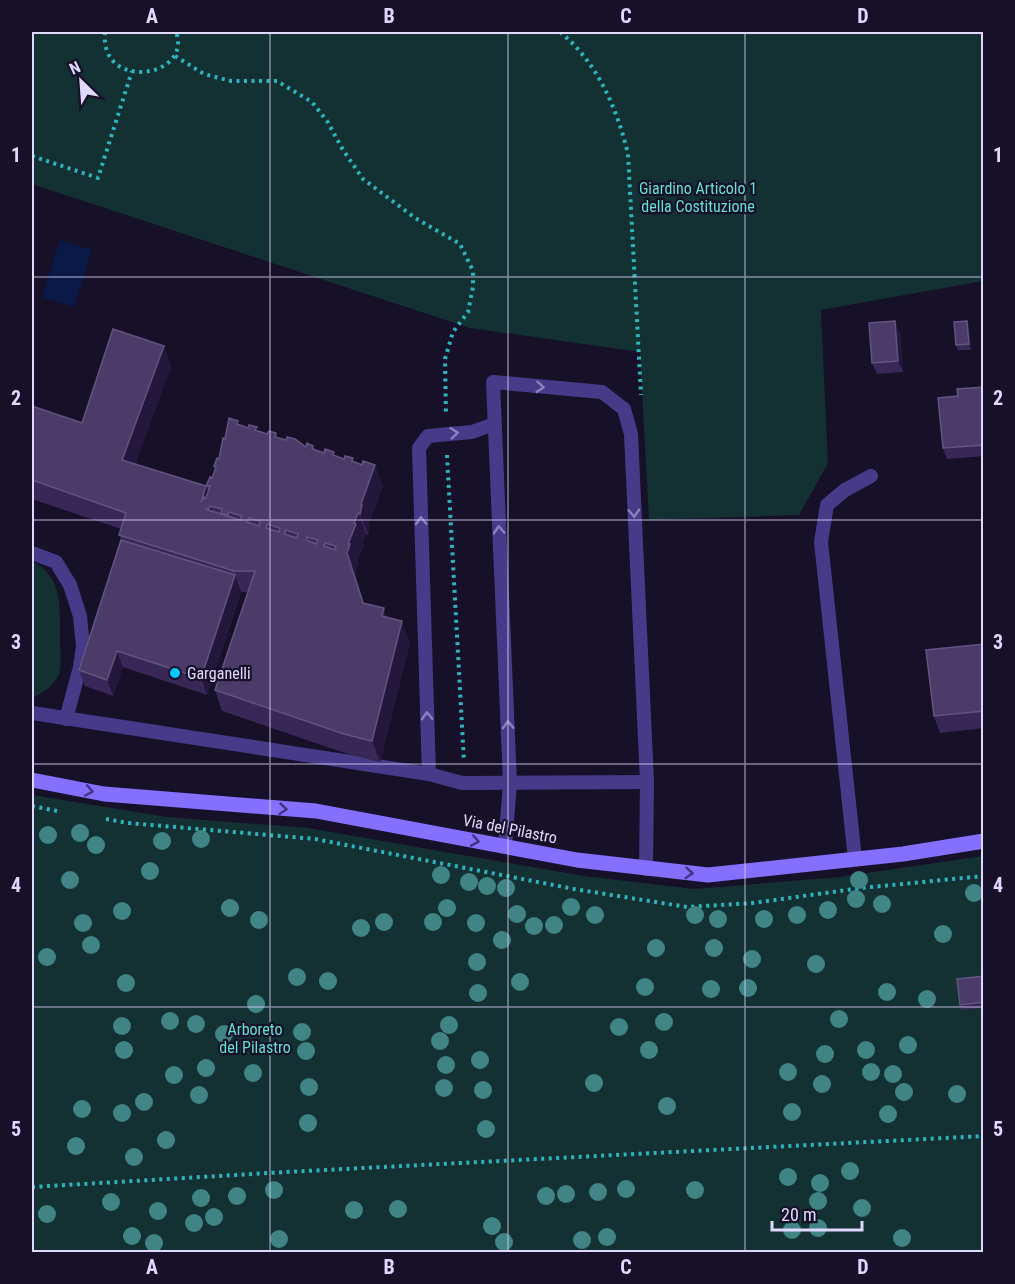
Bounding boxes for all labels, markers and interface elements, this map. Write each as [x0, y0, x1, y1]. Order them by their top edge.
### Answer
text: A [146, 4, 158, 28]
text: B [383, 4, 395, 28]
text: C [620, 4, 632, 28]
text: D [857, 4, 869, 28]
north arrow [51, 51, 111, 111]
text: N [66, 57, 83, 79]
text: 1 [11, 143, 21, 167]
text: 1 [993, 143, 1003, 167]
park label: Giardino Articolo 1 della Costituzione [639, 179, 757, 216]
one-way arrow [536, 380, 545, 393]
text: 2 [11, 386, 21, 410]
text: 2 [993, 386, 1003, 410]
one-way arrow [450, 427, 459, 440]
one-way arrow [628, 509, 641, 518]
one-way arrow [415, 517, 427, 526]
one-way arrow [493, 525, 506, 534]
text: 3 [11, 630, 21, 654]
text: 3 [993, 630, 1003, 654]
place label: Garganelli [187, 664, 251, 683]
marker: Garganelli [168, 666, 182, 680]
one-way arrow [421, 711, 433, 720]
one-way arrow [501, 720, 514, 729]
one-way arrow [84, 784, 94, 797]
one-way arrow [279, 802, 288, 815]
street label: Via del Pilastro [461, 811, 559, 847]
one-way arrow [470, 834, 480, 847]
one-way arrow [684, 866, 693, 879]
text: 4 [11, 873, 21, 897]
text: 4 [993, 873, 1003, 897]
park label: Arboreto del Pilastro [219, 1020, 291, 1057]
text: 5 [11, 1117, 21, 1141]
text: 5 [993, 1117, 1003, 1141]
scale bar [772, 1194, 862, 1232]
text: 20 m [781, 1204, 816, 1225]
text: A [146, 1255, 158, 1279]
text: B [383, 1255, 395, 1279]
text: C [620, 1255, 632, 1279]
text: D [857, 1255, 869, 1279]

